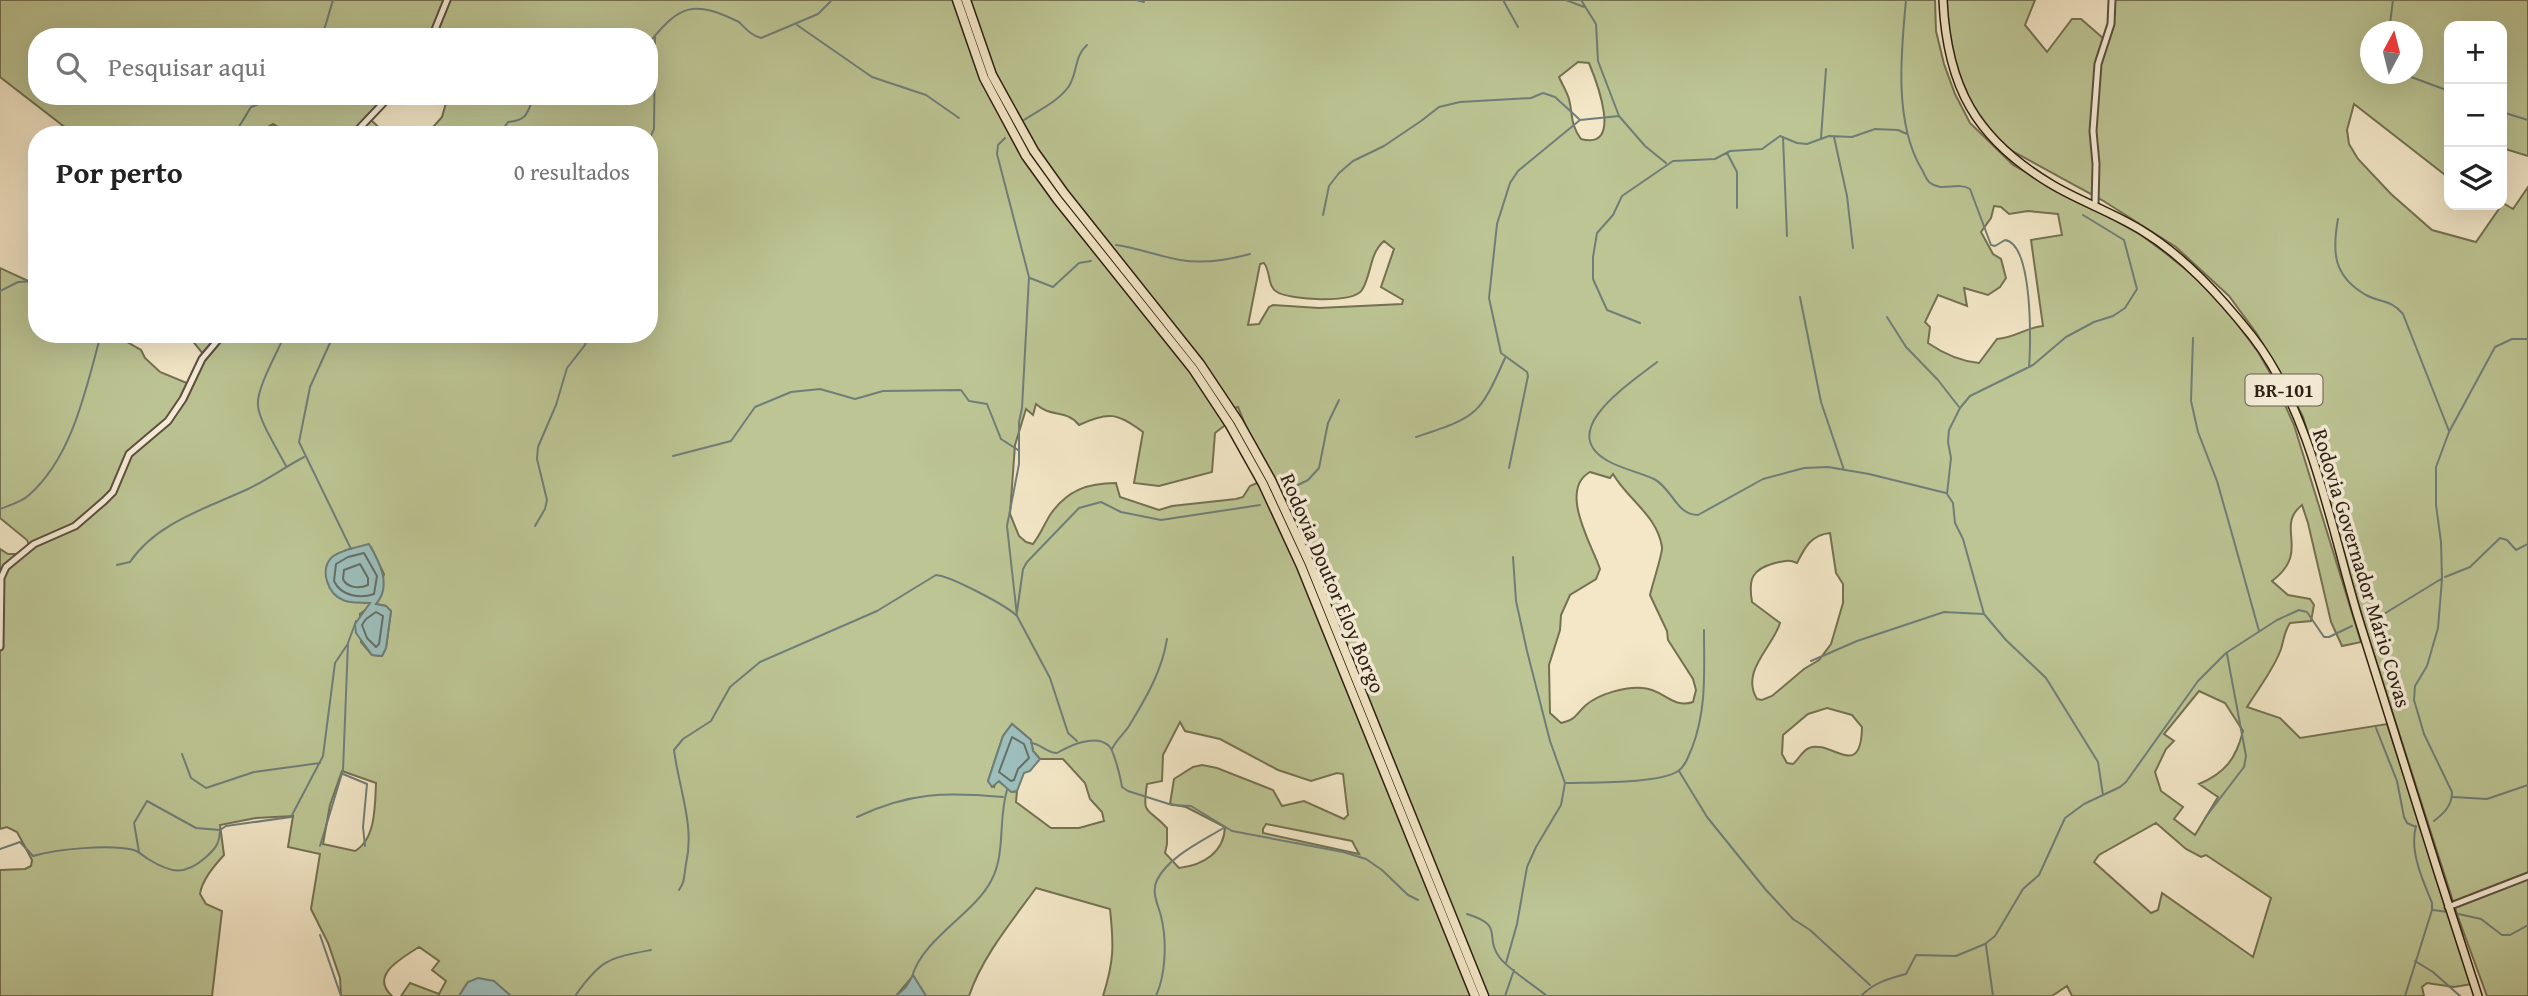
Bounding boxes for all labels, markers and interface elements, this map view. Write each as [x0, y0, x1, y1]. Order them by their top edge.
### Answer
north arrow [2360, 21, 2423, 84]
map controls [2444, 21, 2507, 210]
button: + [2444, 21, 2507, 84]
search box [28, 28, 658, 105]
text: Pesquisar aqui [108, 47, 266, 86]
icon: search [52, 48, 90, 86]
button: − [2444, 84, 2507, 147]
button: layers [2444, 147, 2507, 210]
text: Por perto [56, 150, 183, 194]
text: 0 resultados [514, 155, 630, 188]
road number: BR-101 [2246, 374, 2322, 406]
street label: Rodovia Governador Mário Covas [2305, 425, 2419, 711]
street label: Rodovia Doutor Eloy Borgo [1273, 468, 1393, 698]

